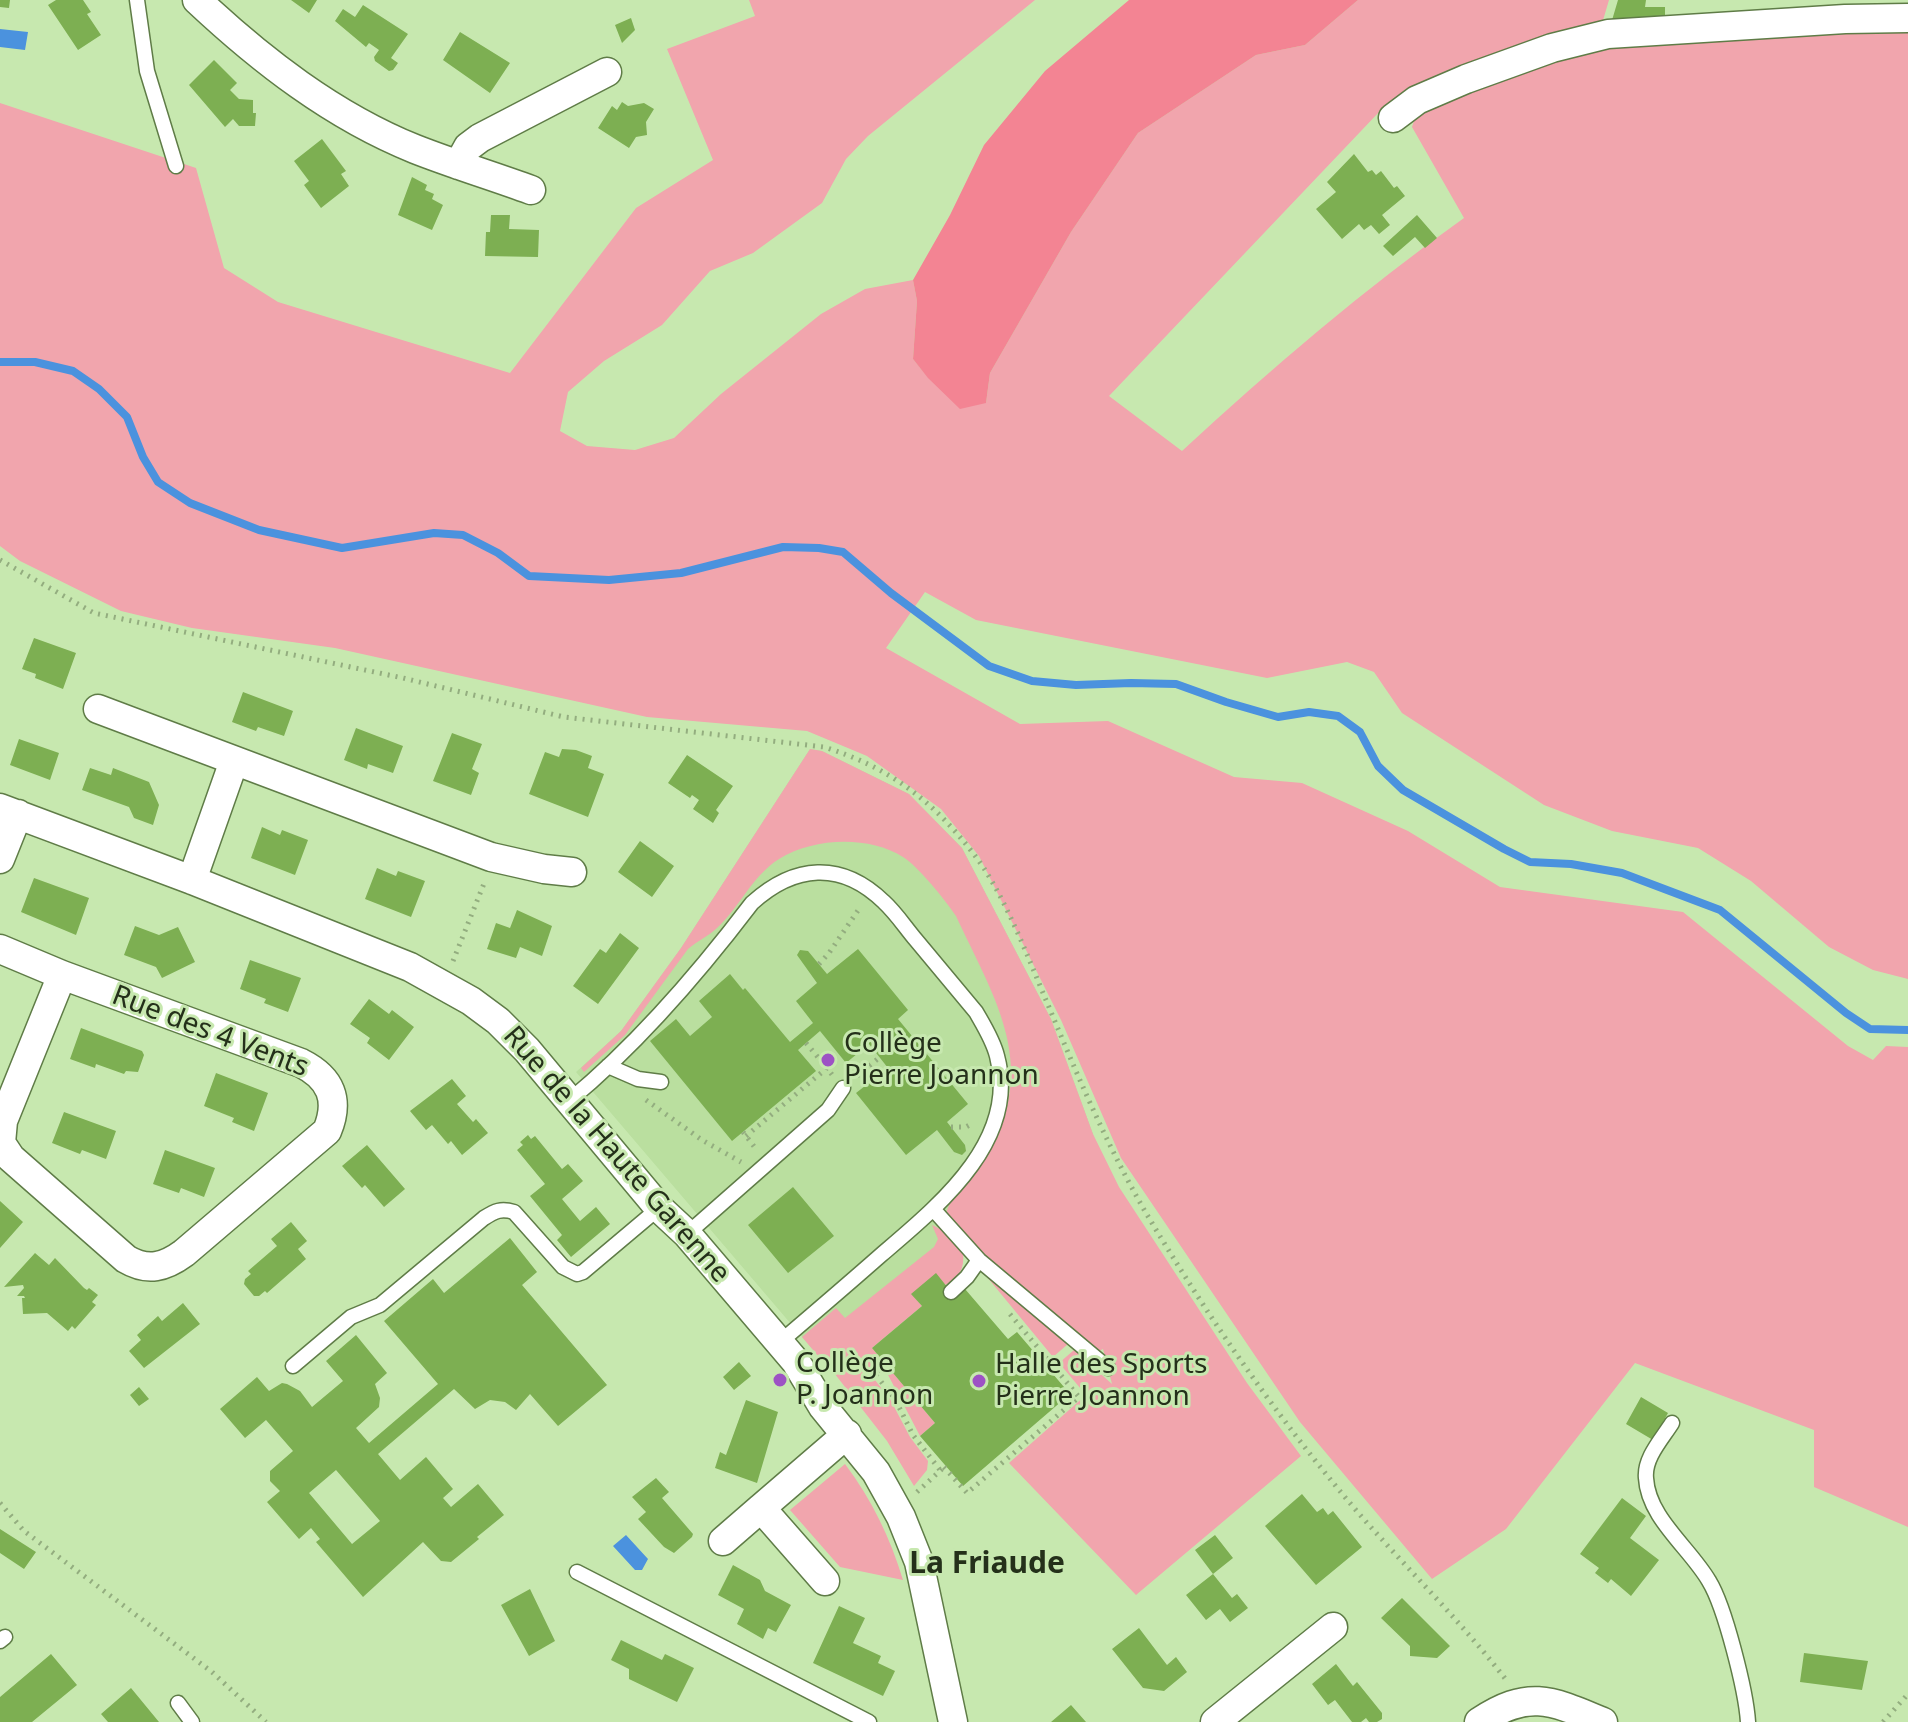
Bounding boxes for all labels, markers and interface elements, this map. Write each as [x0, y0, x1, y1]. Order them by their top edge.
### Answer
street label: Rue des 4 Vents [107, 979, 313, 1085]
street label: Rue de la Haute Garenne [496, 1020, 736, 1290]
place label: Collège Pierre Joannon [844, 1027, 1039, 1093]
marker: Collège Pierre Joannon [819, 1051, 837, 1069]
place label: Collège P. Joannon [796, 1347, 933, 1413]
place label: Halle des Sports Pierre Joannon [995, 1348, 1207, 1414]
marker: Collège P. Joannon [771, 1371, 789, 1389]
marker: Halle des Sports Pierre Joannon [970, 1372, 988, 1390]
district label: La Friaude [909, 1546, 1065, 1582]

